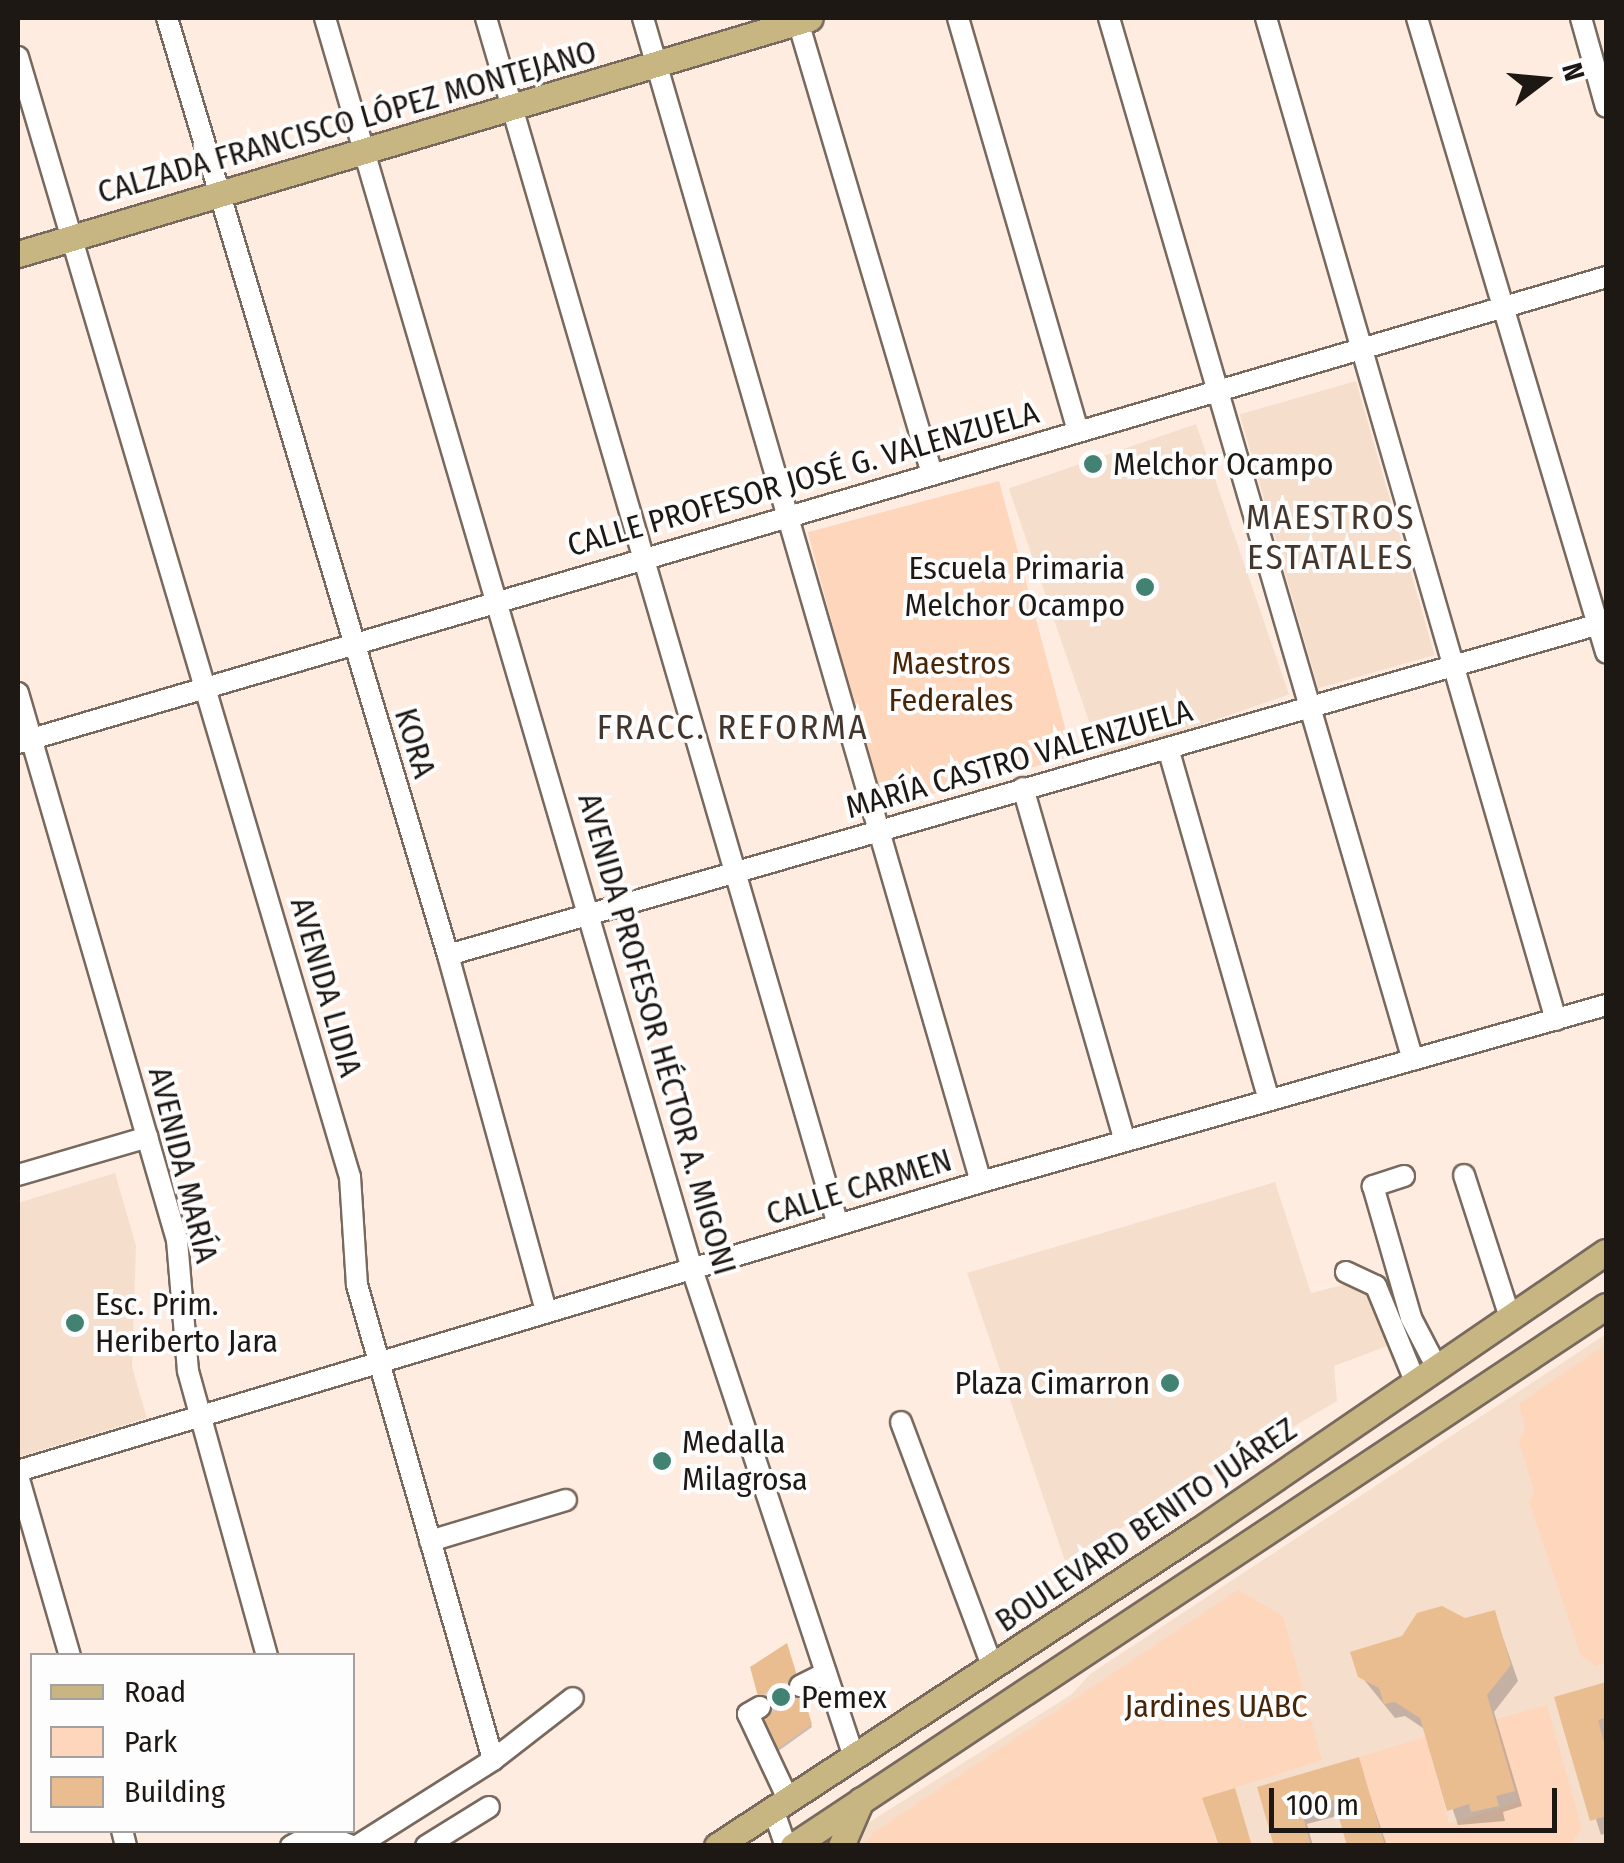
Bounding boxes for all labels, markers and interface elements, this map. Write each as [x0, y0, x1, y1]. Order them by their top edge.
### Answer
north arrow [1494, 30, 1594, 130]
street label: CALZADA FRANCISCO LÓPEZ MONTEJANO [93, 32, 601, 212]
text: N [1555, 59, 1591, 84]
street label: CALLE PROFESOR JOSÉ G. VALENZUELA [563, 393, 1043, 565]
place label: Melchor Ocampo [1113, 445, 1334, 483]
marker: Melchor Ocampo [1082, 453, 1104, 475]
district label: MAESTROS ESTATALES [1246, 496, 1416, 578]
place label: Escuela Primaria Melchor Ocampo [904, 550, 1125, 625]
marker: Escuela Primaria Melchor Ocampo [1134, 576, 1156, 598]
park label: Maestros Federales [889, 645, 1013, 720]
street label: MARÍA CASTRO VALENZUELA [841, 691, 1197, 827]
street label: KORA [386, 704, 444, 782]
district label: FRACC. REFORMA [597, 706, 869, 748]
street label: AVENIDA PROFESOR HÉCTOR A. MIGONI [570, 789, 744, 1279]
street label: AVENIDA LIDIA [282, 893, 370, 1081]
street label: AVENIDA MARÍA [140, 1063, 226, 1267]
street label: CALLE CARMEN [762, 1141, 956, 1233]
place label: Esc. Prim. Heriberto Jara [95, 1286, 278, 1361]
marker: Esc. Prim. Heriberto Jara [64, 1312, 86, 1334]
place label: Plaza Cimarron [954, 1364, 1150, 1402]
marker: Plaza Cimarron [1159, 1372, 1181, 1394]
street label: BOULEVARD BENITO JUÁREZ [988, 1410, 1304, 1640]
place label: Medalla Milagrosa [682, 1424, 808, 1499]
marker: Medalla Milagrosa [651, 1450, 673, 1472]
legend [30, 1653, 355, 1833]
text: Road [124, 1674, 186, 1710]
place label: Pemex [801, 1678, 887, 1716]
marker: Pemex [770, 1686, 792, 1708]
park label: Jardines UABC [1125, 1687, 1307, 1725]
text: Park [124, 1724, 177, 1760]
scale bar [1274, 1768, 1562, 1830]
text: Building [124, 1774, 225, 1810]
text: 100 m [1286, 1787, 1359, 1823]

